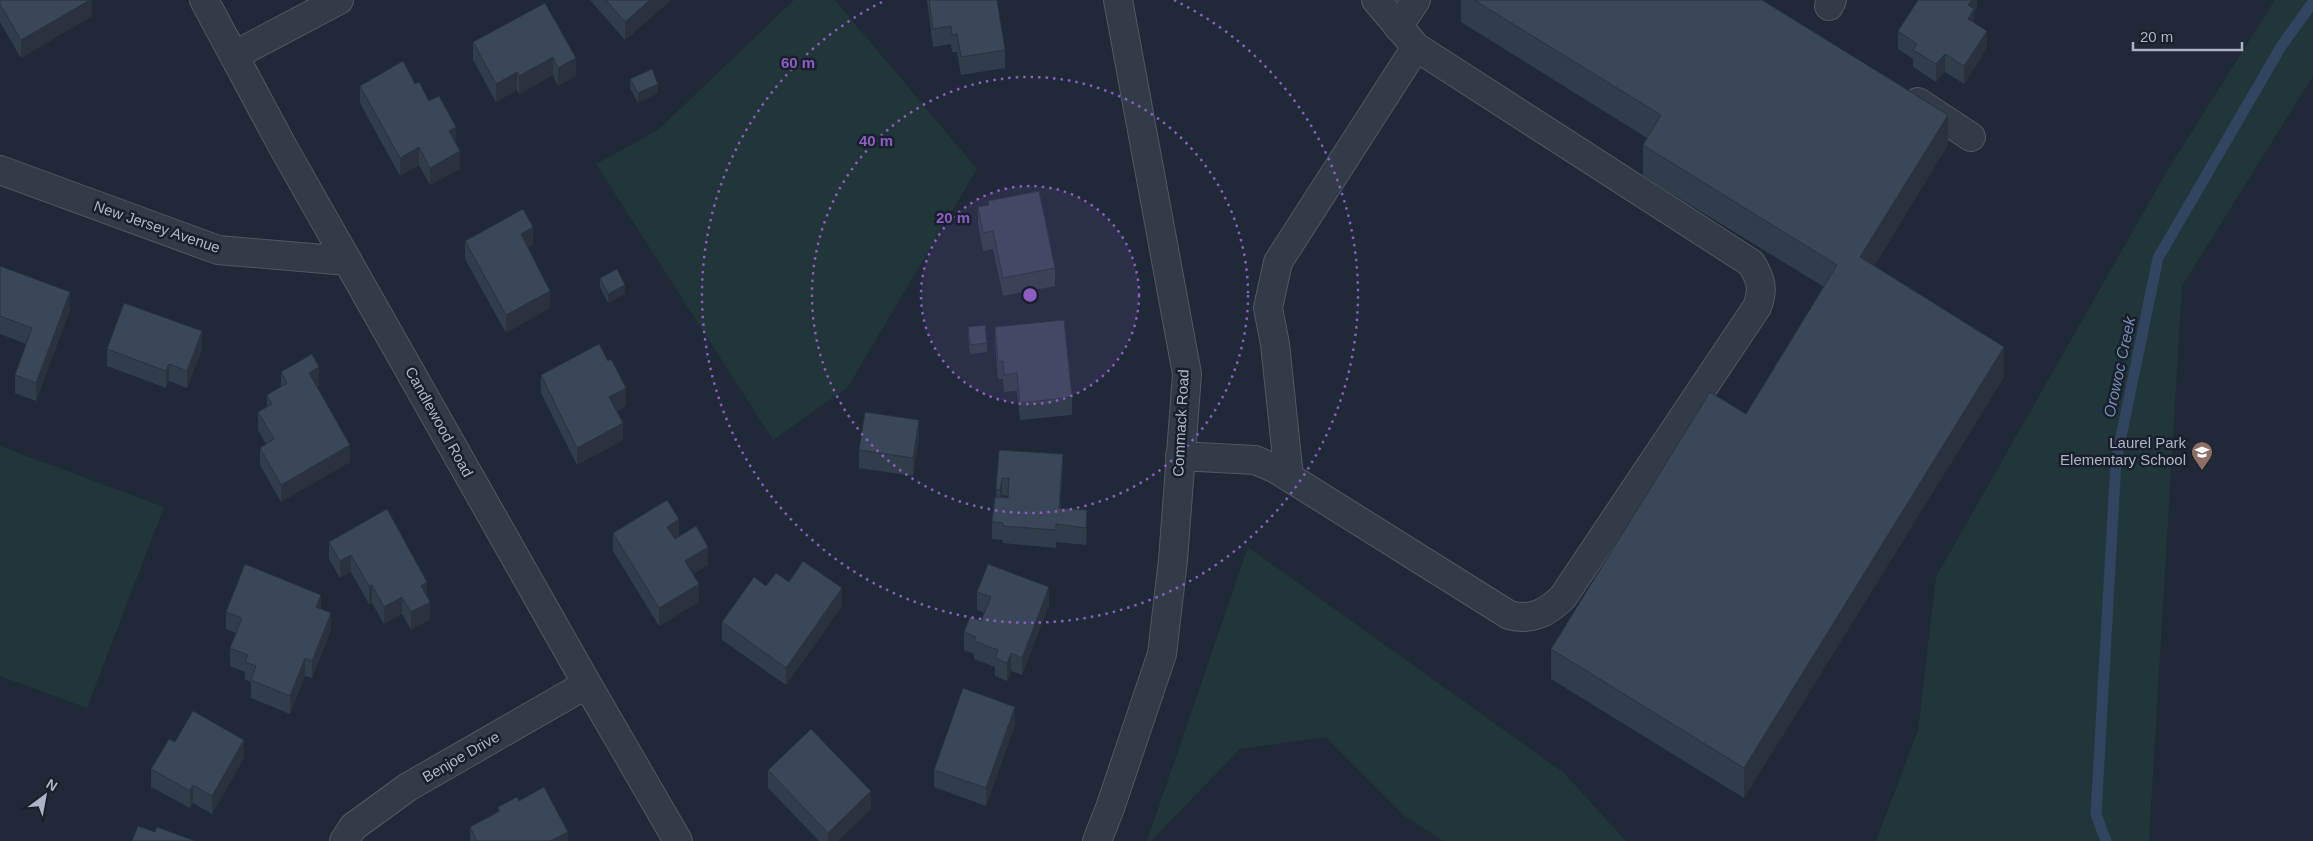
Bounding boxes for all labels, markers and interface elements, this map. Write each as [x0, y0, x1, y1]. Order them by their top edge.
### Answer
scale bar [2133, 20, 2242, 52]
text: 20 m [2140, 28, 2173, 45]
text: 60 m [781, 54, 815, 71]
text: 40 m [859, 132, 893, 149]
street label: New Jersey Avenue [92, 197, 222, 256]
text: 20 m [936, 209, 970, 226]
centre of rings [1021, 286, 1039, 304]
water label: Orowoc Creek [2101, 314, 2139, 419]
street label: Candlewood Road [402, 364, 477, 480]
street label: Commack Road [1169, 369, 1192, 477]
place label: Laurel Park Elementary School [2060, 434, 2186, 468]
school or university icon: Laurel Park Elementary School [2190, 440, 2214, 471]
street label: Benjoe Drive [419, 728, 502, 785]
north arrow [20, 771, 70, 821]
text: N [43, 776, 60, 794]

